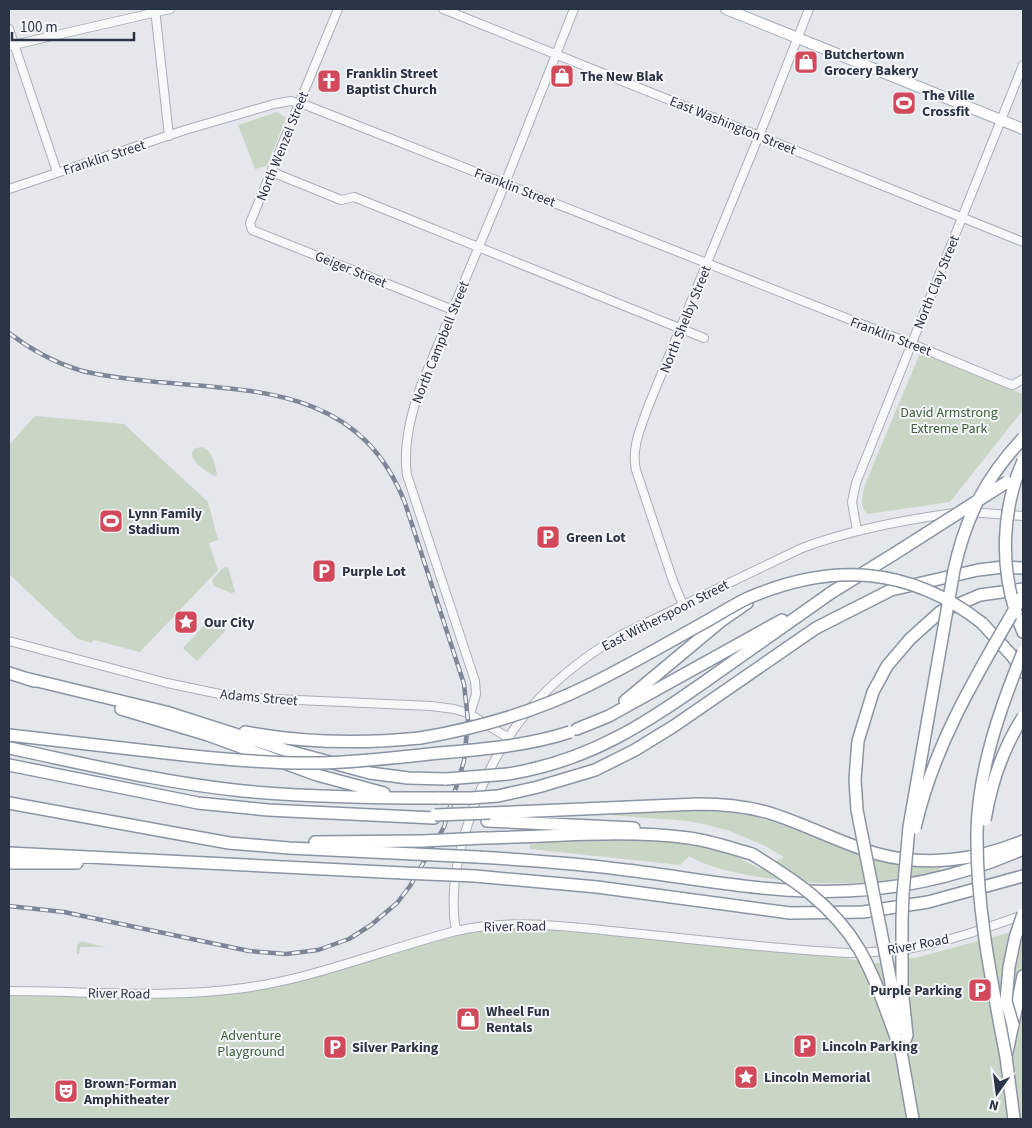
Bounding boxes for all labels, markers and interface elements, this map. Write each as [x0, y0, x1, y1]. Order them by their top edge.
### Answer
scale bar [12, 10, 135, 42]
text: 100 m [20, 17, 58, 38]
place label: Butchertown Grocery Bakery [824, 45, 919, 81]
shop icon: Butchertown Grocery Bakery [793, 49, 819, 75]
shop icon: The New Blak [549, 63, 575, 89]
place label: Franklin Street Baptist Church [346, 64, 439, 100]
place label: The New Blak [580, 67, 664, 87]
church icon: Franklin Street Baptist Church [316, 68, 342, 94]
place label: The Ville Crossfit [922, 86, 975, 122]
street label: North Wenzel Street [252, 88, 314, 204]
sports icon: The Ville Crossfit [891, 90, 917, 116]
street label: East Washington Street [666, 91, 799, 161]
street label: Franklin Street [61, 135, 148, 181]
street label: Franklin Street [471, 163, 558, 213]
street label: North Clay Street [909, 232, 965, 332]
street label: Geiger Street [312, 246, 390, 293]
street label: North Shelby Street [655, 262, 717, 376]
street label: North Campbell Street [407, 278, 475, 407]
street label: Franklin Street [847, 312, 934, 362]
park label: David Armstrong Extreme Park [900, 403, 998, 439]
place label: Lynn Family Stadium [128, 504, 203, 540]
sports icon: Lynn Family Stadium [98, 508, 124, 534]
parking icon: Green Lot [535, 524, 561, 550]
place label: Green Lot [566, 528, 626, 548]
parking icon: Purple Lot [311, 558, 337, 584]
place label: Purple Lot [342, 562, 406, 582]
street label: East Witherspoon Street [598, 575, 733, 657]
place icon: Our City [173, 609, 199, 635]
place label: Our City [204, 613, 255, 633]
street label: Adams Street [219, 685, 299, 711]
street label: River Road [484, 916, 546, 938]
street label: River Road [886, 929, 951, 961]
parking icon: Purple Parking [967, 977, 993, 1003]
place label: Purple Parking [870, 981, 963, 1001]
street label: River Road [88, 983, 150, 1005]
place label: Wheel Fun Rentals [486, 1002, 550, 1038]
shop icon: Wheel Fun Rentals [455, 1006, 481, 1032]
park label: Adventure Playground [217, 1026, 285, 1062]
parking icon: Lincoln Parking [792, 1033, 818, 1059]
parking icon: Silver Parking [322, 1034, 348, 1060]
place label: Lincoln Parking [822, 1037, 918, 1057]
place label: Silver Parking [352, 1038, 439, 1058]
place icon: Lincoln Memorial [733, 1064, 759, 1090]
place label: Lincoln Memorial [764, 1068, 870, 1088]
north arrow [972, 1068, 1022, 1118]
place label: Brown-Forman Amphitheater [83, 1074, 177, 1110]
theatre icon: Brown-Forman Amphitheater [53, 1078, 79, 1104]
text: N [987, 1094, 1001, 1115]

